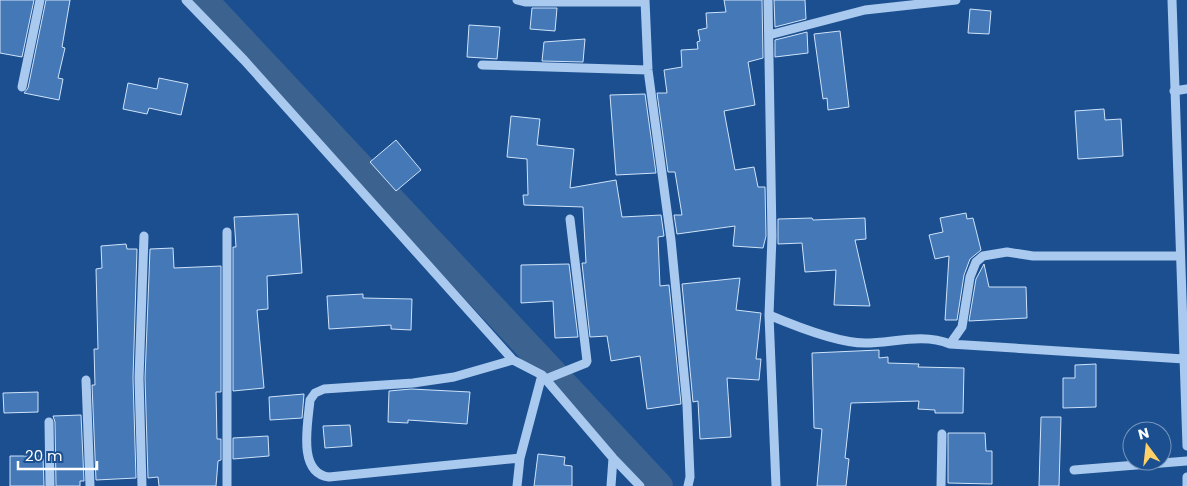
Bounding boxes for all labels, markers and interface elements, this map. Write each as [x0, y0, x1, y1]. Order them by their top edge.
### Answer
north arrow [1122, 421, 1172, 471]
text: N [1136, 422, 1151, 444]
scale bar [18, 438, 96, 470]
text: 20 m [25, 445, 63, 466]

